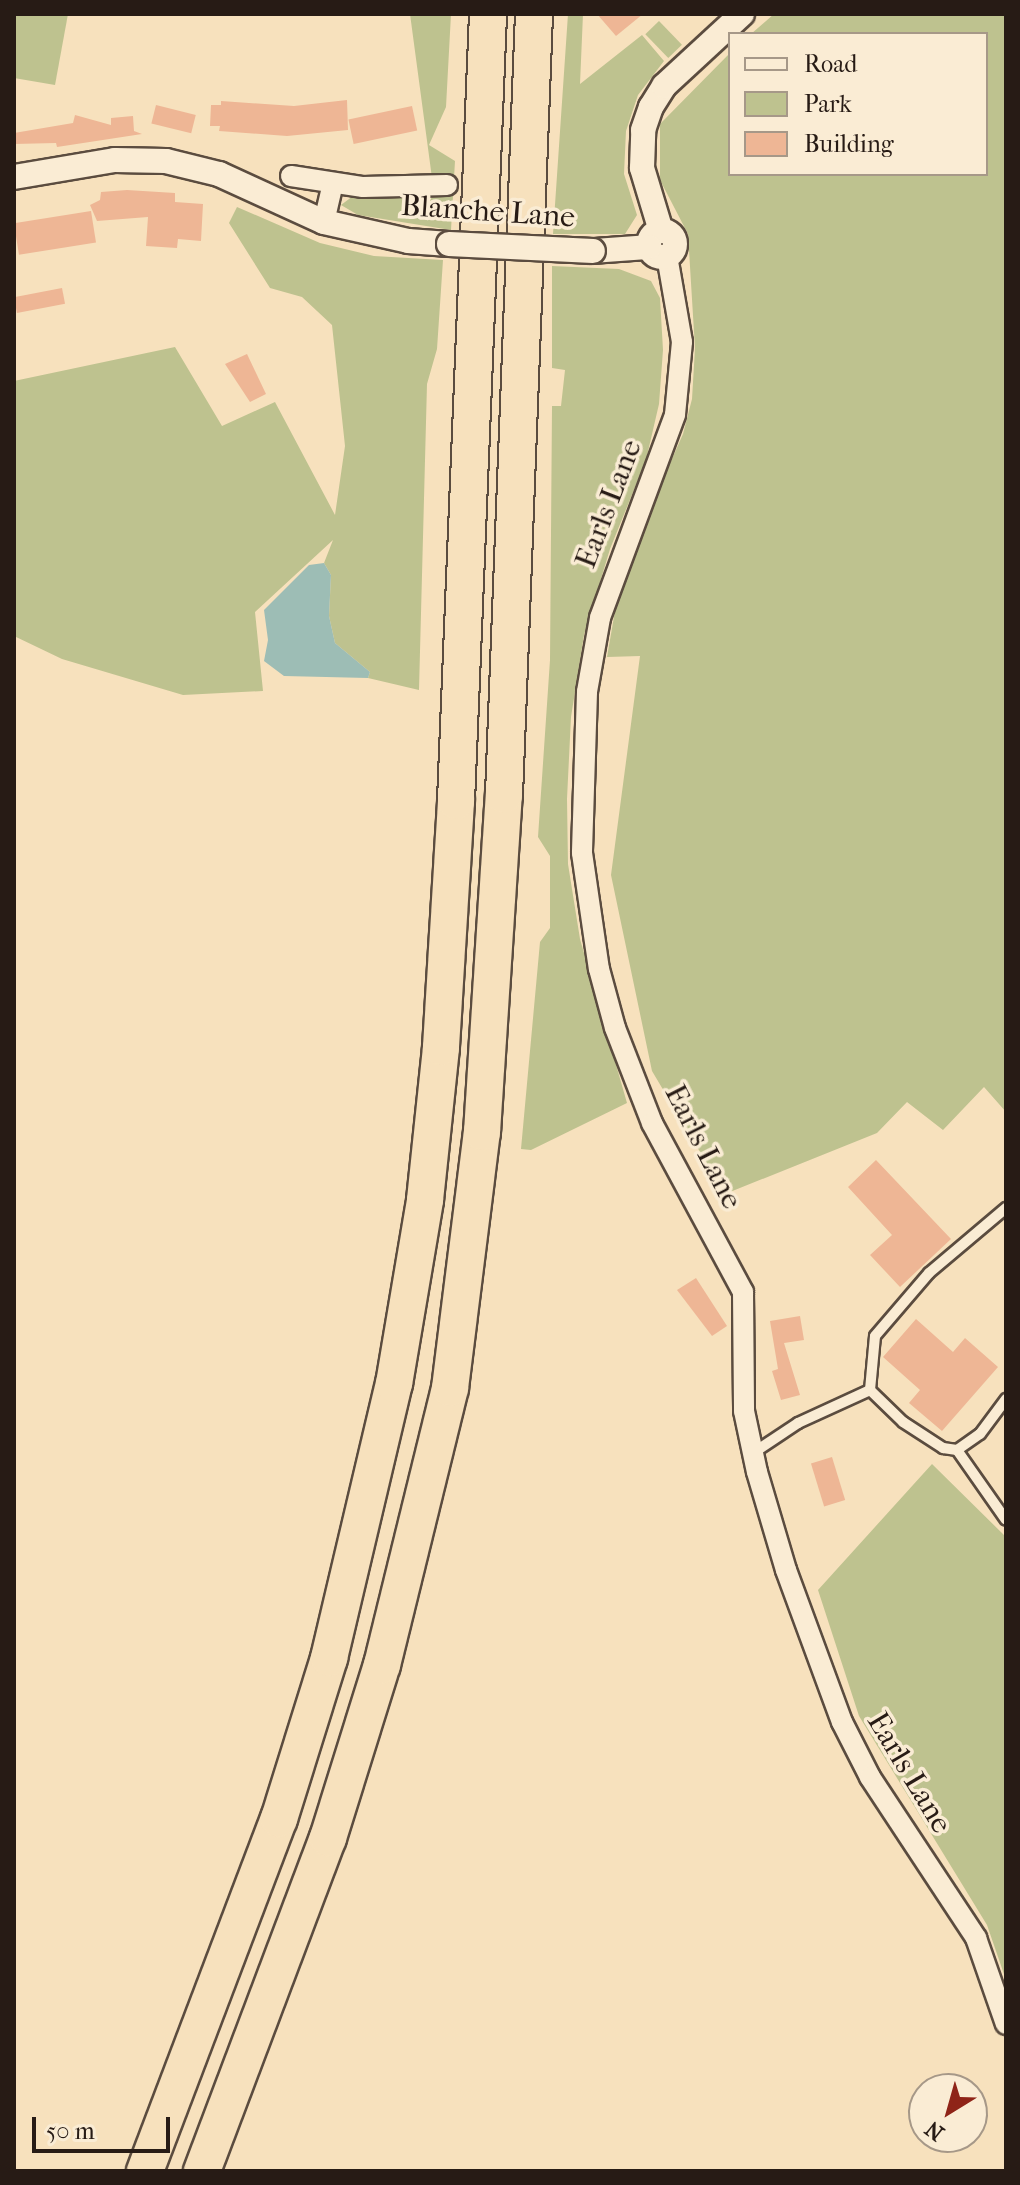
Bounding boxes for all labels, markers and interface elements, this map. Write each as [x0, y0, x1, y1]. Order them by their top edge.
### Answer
legend [728, 32, 988, 176]
text: Road [804, 50, 857, 78]
text: Park [804, 90, 852, 118]
text: Building [804, 130, 894, 158]
street label: Blanche Lane [400, 188, 576, 236]
street label: Earls Lane [568, 435, 650, 573]
street label: Earls Lane [656, 1079, 750, 1215]
street label: Earls Lane [859, 1706, 959, 1840]
north arrow [908, 2073, 988, 2153]
scale bar [36, 2101, 174, 2151]
text: N [920, 2115, 949, 2146]
text: 50 m [46, 2117, 95, 2145]

